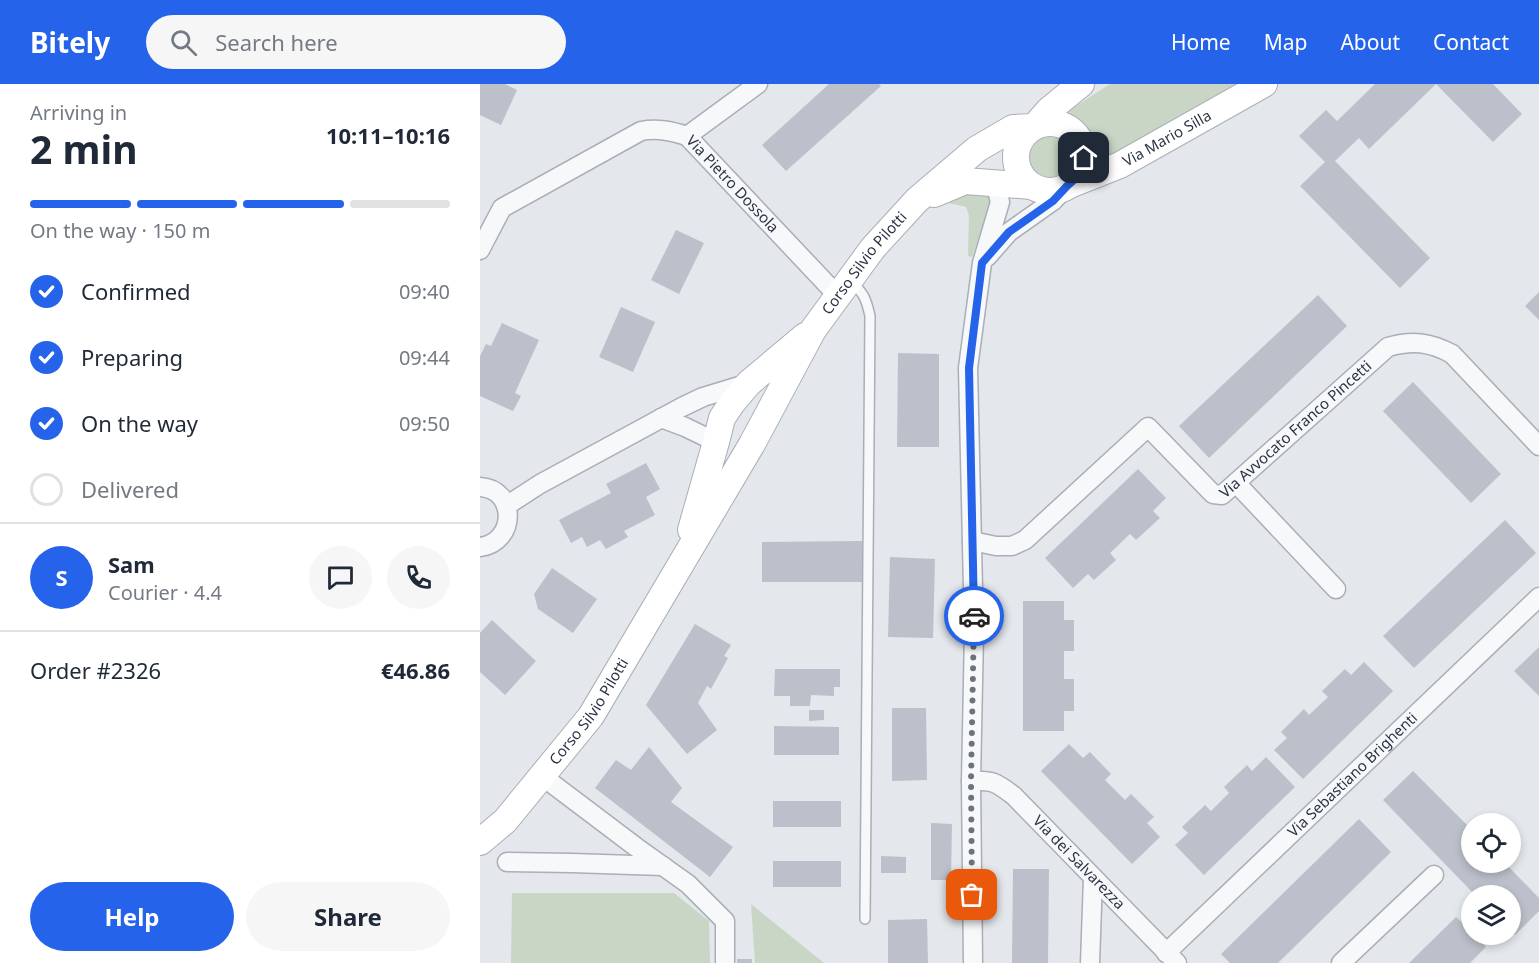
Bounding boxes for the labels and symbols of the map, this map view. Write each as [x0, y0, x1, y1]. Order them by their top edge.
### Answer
street label: Via Mario Silla [1119, 105, 1214, 171]
street label: Via Pietro Dossola [682, 130, 784, 236]
pin [1058, 132, 1109, 183]
street label: Corso Silvio Pilotti [817, 207, 910, 318]
street label: Via Avvocato Franco Pincetti [1215, 355, 1375, 502]
courier [944, 586, 1004, 646]
street label: Corso Silvio Pilotti [544, 654, 632, 768]
street label: Via Sebastiano Brighenti [1283, 707, 1421, 841]
street label: Via dei Salvarezza [1029, 810, 1130, 913]
pin [946, 869, 997, 920]

